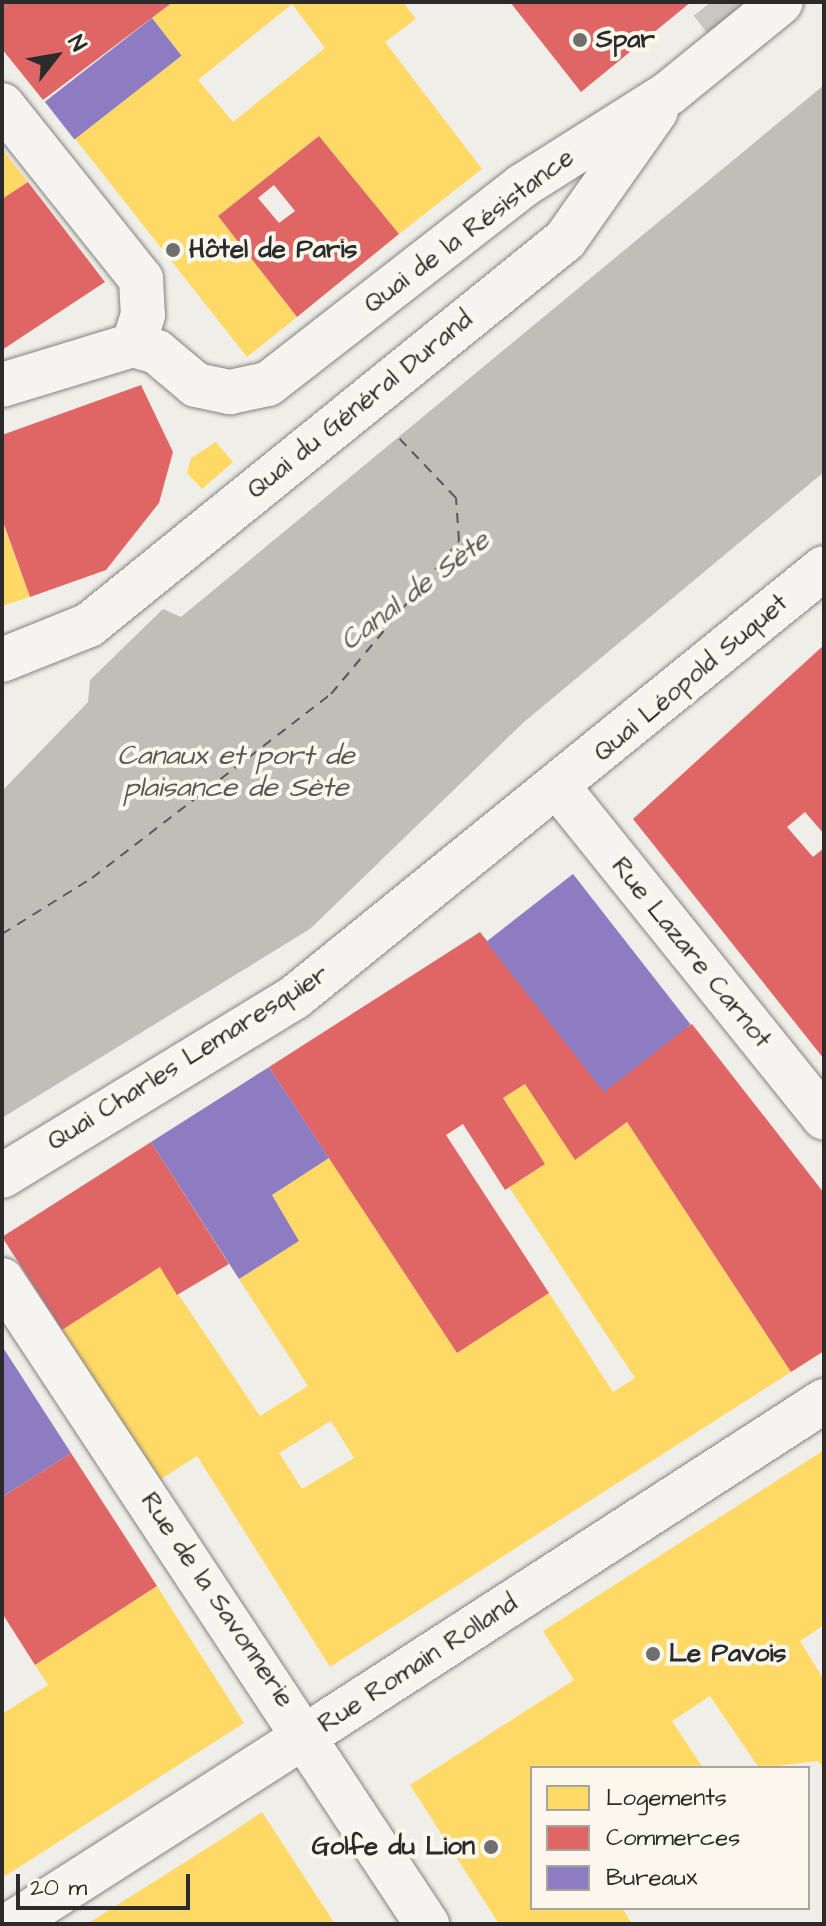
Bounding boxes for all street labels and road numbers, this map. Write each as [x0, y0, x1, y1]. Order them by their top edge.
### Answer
street label: Quai de la Résistance [358, 142, 580, 320]
street label: Quai du Général Durand [241, 304, 479, 506]
street label: Quai Léopold Suquet [588, 588, 794, 768]
street label: Rue Lazare Carnot [604, 851, 778, 1055]
street label: Quai Charles Lemaresquier [42, 958, 334, 1158]
street label: Rue de la Savonnerie [134, 1487, 300, 1713]
street label: Rue Romain Rolland [313, 1588, 523, 1740]

